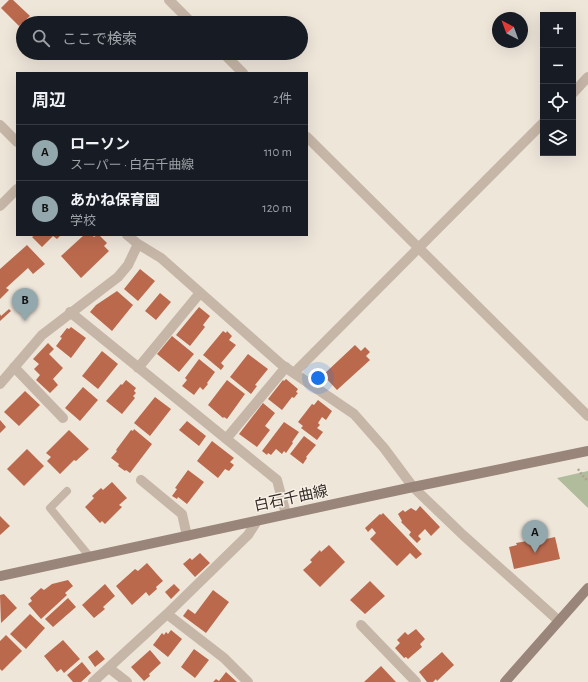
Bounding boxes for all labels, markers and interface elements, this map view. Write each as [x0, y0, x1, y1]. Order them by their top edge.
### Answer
north arrow [492, 12, 528, 48]
map controls [540, 12, 576, 156]
button: + [540, 12, 576, 48]
search box [16, 16, 308, 60]
icon: search [30, 27, 52, 49]
text: ここで検索 [62, 32, 137, 47]
button: − [540, 48, 576, 84]
button: locate [540, 84, 576, 120]
text: 周辺 [32, 92, 66, 109]
text: 2件 [273, 93, 292, 106]
button: layers [540, 120, 576, 156]
text: ローソン [70, 137, 130, 152]
text: A [41, 146, 49, 159]
text: 110 m [264, 146, 292, 159]
text: スーパー · 白石千曲線 [70, 159, 194, 172]
text: あかね保育園 [70, 193, 160, 208]
text: B [41, 202, 49, 215]
text: 120 m [262, 202, 292, 215]
text: 学校 [70, 215, 96, 228]
pin: B [12, 288, 38, 321]
your location [308, 368, 328, 388]
street label: 白石千曲線 [253, 482, 329, 514]
pin: A [522, 520, 548, 553]

